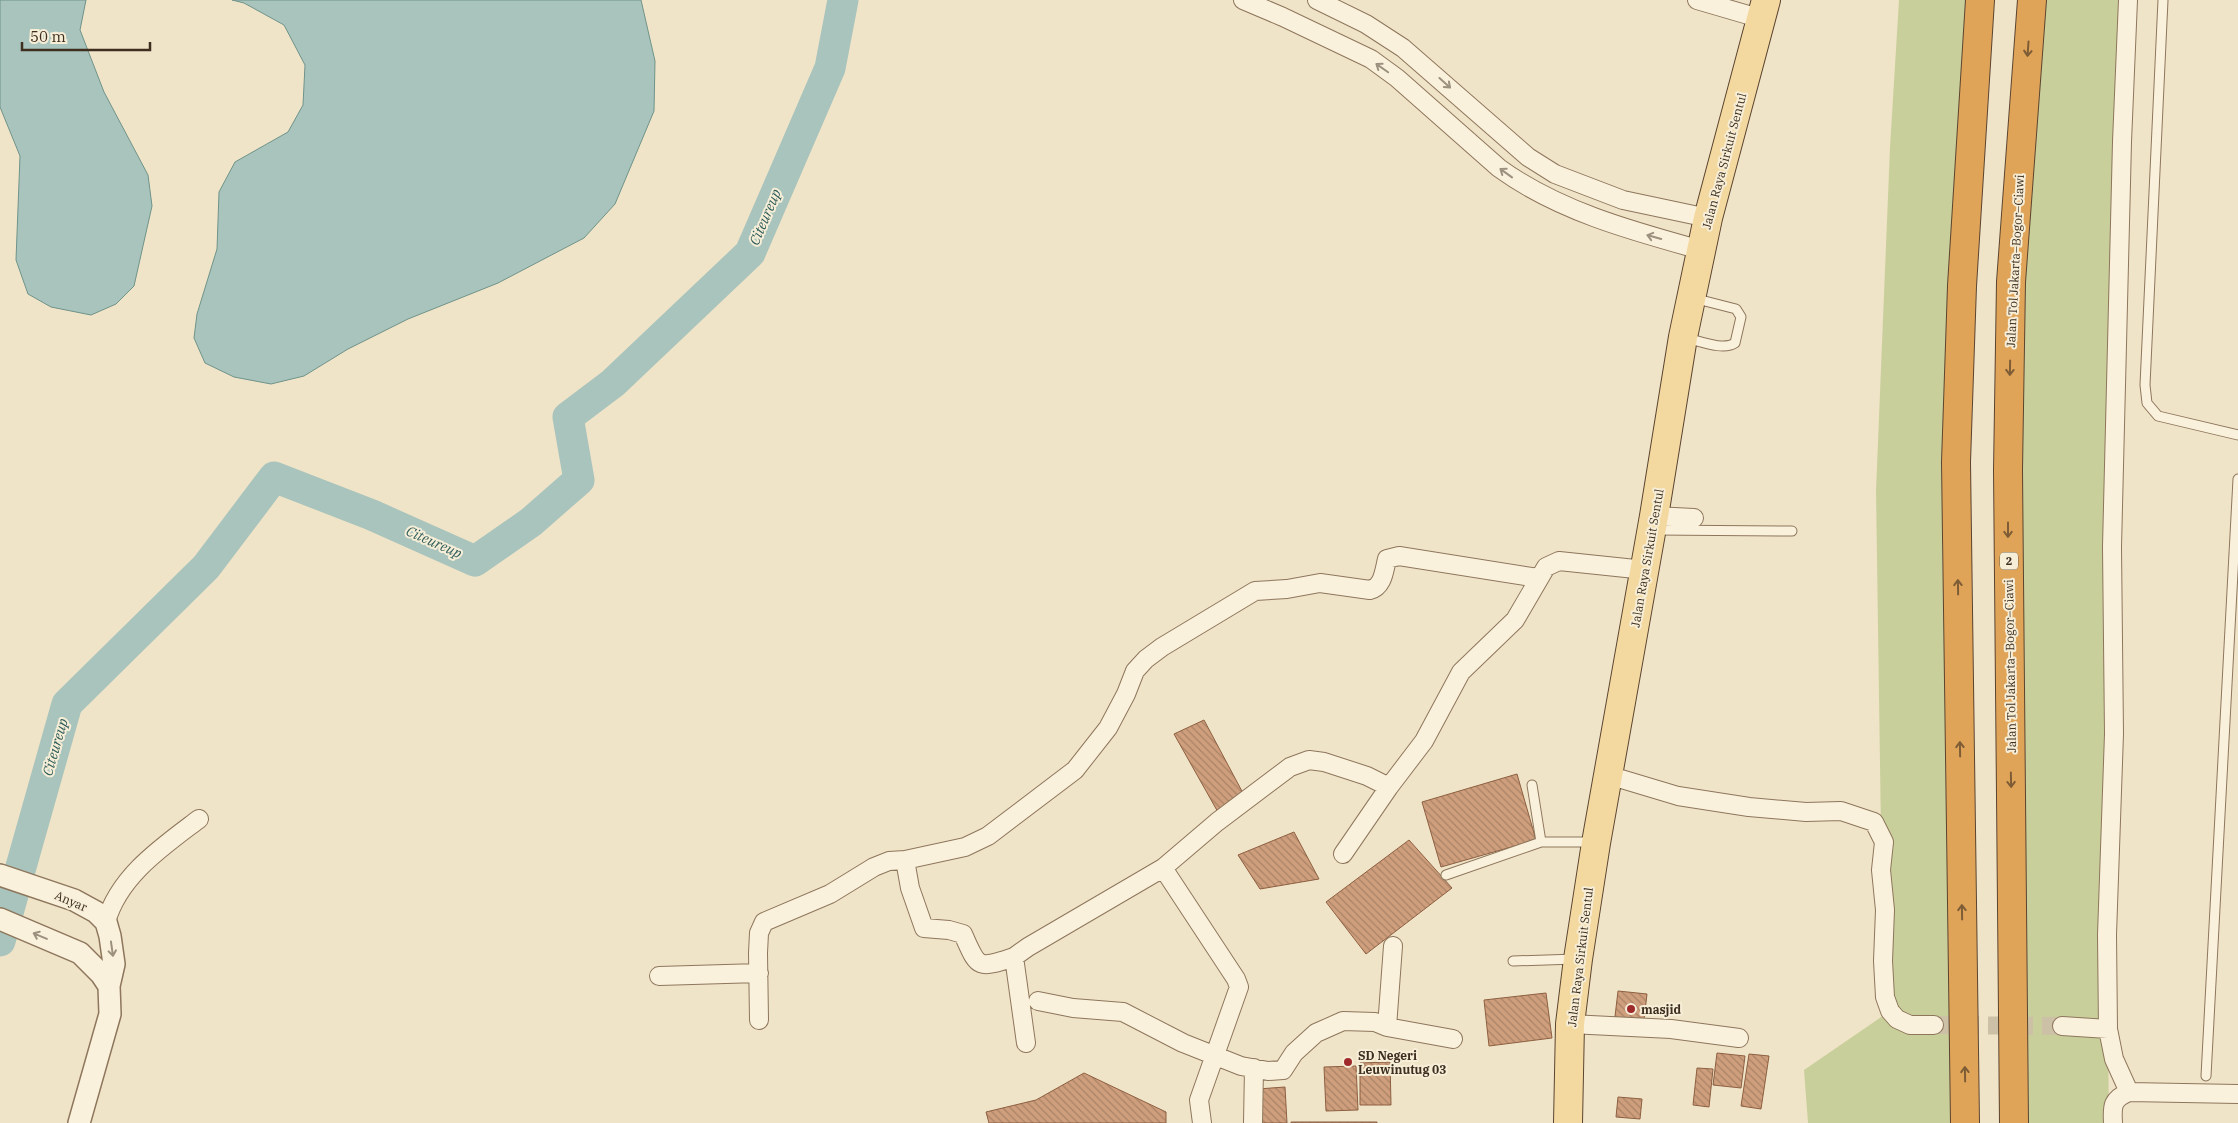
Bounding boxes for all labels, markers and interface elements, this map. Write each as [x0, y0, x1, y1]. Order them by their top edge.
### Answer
scale bar [22, 20, 150, 52]
text: 50 m [30, 27, 66, 46]
one-way arrow [2024, 40, 2033, 56]
one-way arrow [1375, 63, 1389, 73]
one-way arrow [1439, 77, 1452, 89]
street label: Jalan Raya Sirkuit Sentul [1699, 91, 1750, 231]
one-way arrow [1499, 168, 1513, 178]
street label: Jalan Tol Jakarta–Bogor–Ciawi [2003, 174, 2027, 348]
water label: Citeureup [745, 186, 785, 248]
one-way arrow [1647, 232, 1663, 241]
one-way arrow [2005, 360, 2015, 376]
street label: Jalan Raya Sirkuit Sentul [1627, 487, 1667, 628]
water label: Citeureup [403, 522, 465, 562]
one-way arrow [2004, 522, 2013, 538]
road number: 2 [2000, 552, 2018, 570]
one-way arrow [1953, 579, 1962, 595]
street label: Jalan Tol Jakarta–Bogor–Ciawi [2001, 579, 2019, 753]
water label: Citeureup [38, 716, 72, 778]
one-way arrow [1955, 742, 1965, 758]
one-way arrow [2006, 772, 2016, 788]
street label: Jalan Raya Sirkuit Sentul [1564, 886, 1596, 1028]
street label: Anyar [52, 887, 90, 915]
one-way arrow [1957, 904, 1967, 920]
one-way arrow [33, 930, 48, 940]
one-way arrow [107, 941, 117, 957]
place label: masjid [1641, 1002, 1681, 1017]
marker: masjid [1625, 1003, 1637, 1015]
place label: SD Negeri Leuwinutug 03 [1358, 1048, 1447, 1077]
marker: SD Negeri Leuwinutug 03 [1342, 1056, 1354, 1068]
one-way arrow [1960, 1067, 1970, 1083]

